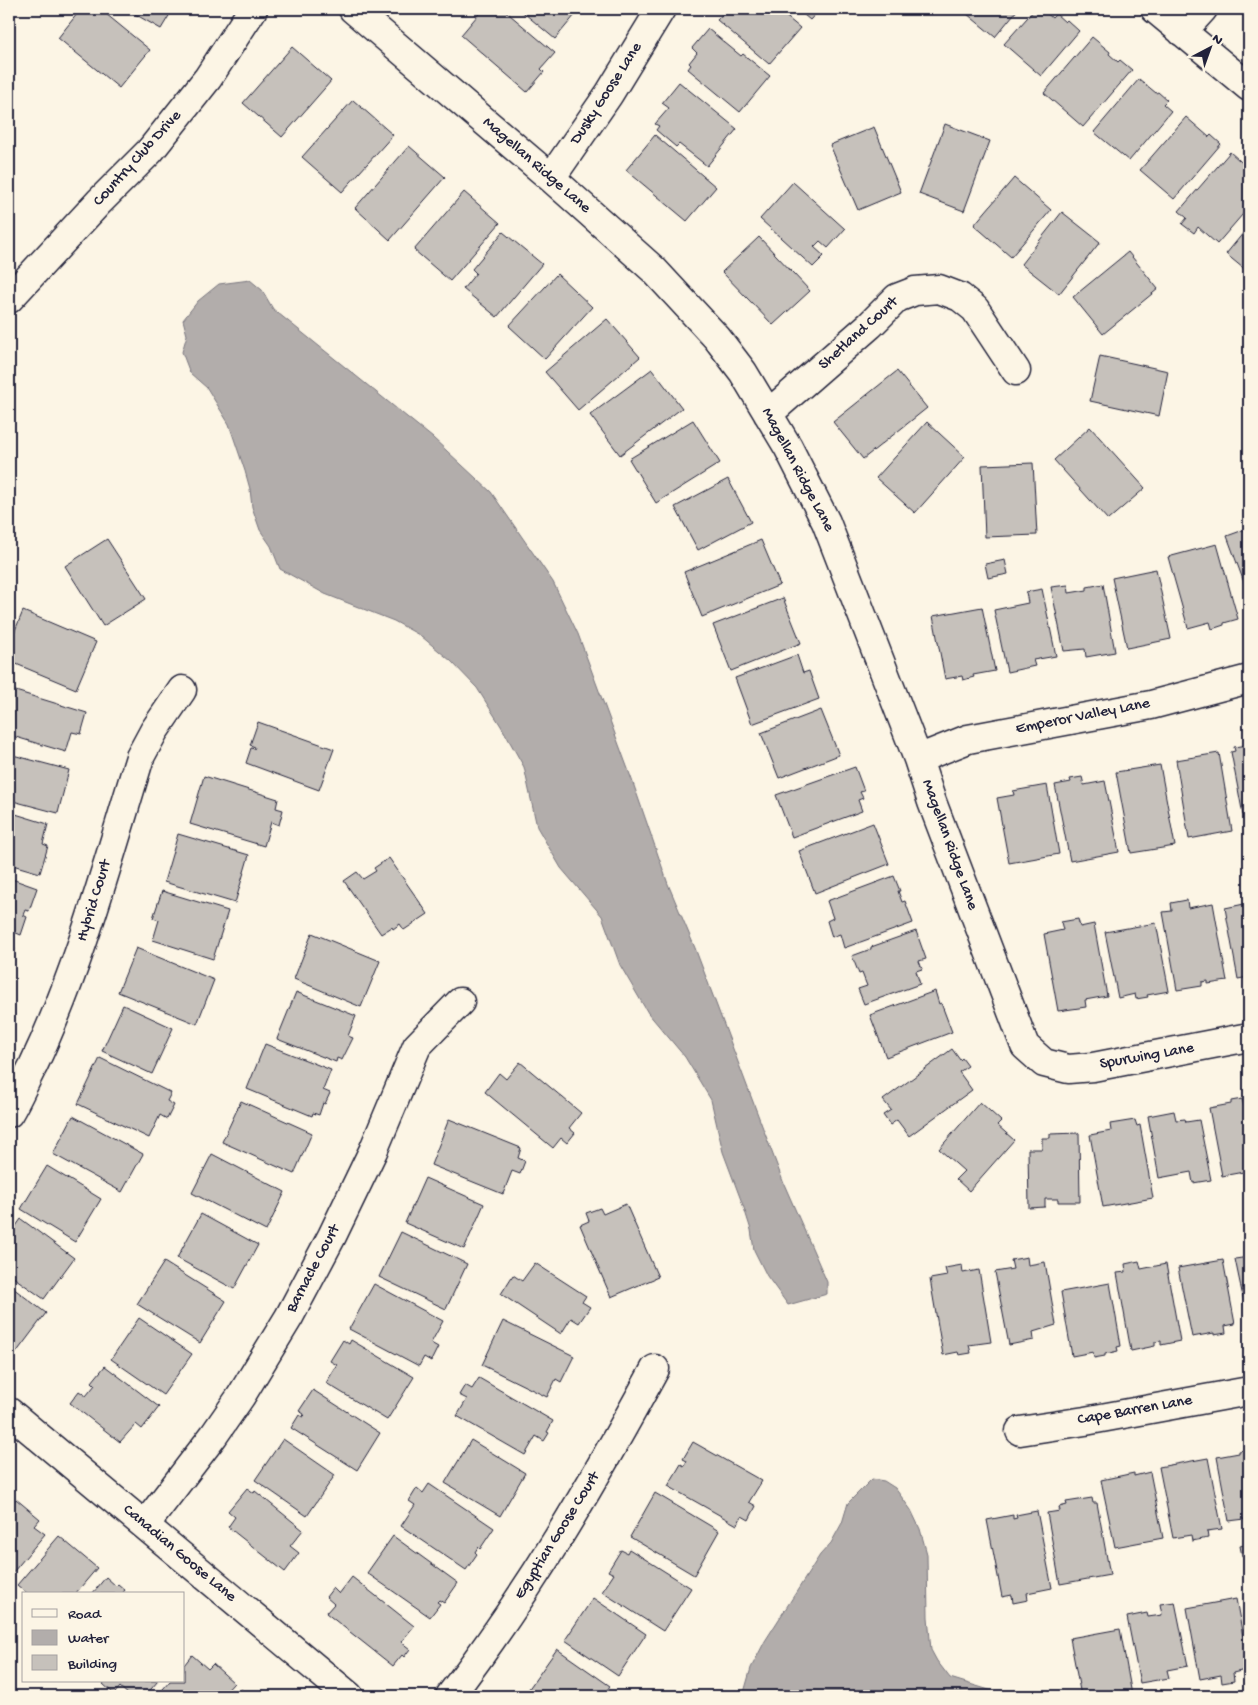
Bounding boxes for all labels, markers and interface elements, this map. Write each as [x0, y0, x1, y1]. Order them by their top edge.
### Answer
north arrow [1186, 22, 1236, 72]
text: N [1208, 31, 1226, 49]
street label: Dusky Goose Lane [566, 39, 647, 149]
street label: Country Club Drive [90, 106, 187, 211]
street label: Magellan Ridge Lane [478, 114, 595, 219]
street label: Shetland Court [815, 292, 904, 375]
street label: Magellan Ridge Lane [756, 405, 838, 536]
street label: Emperor Valley Lane [1014, 695, 1152, 739]
street label: Magellan Ridge Lane [917, 777, 982, 914]
street label: Hybrid Court [74, 856, 117, 944]
street label: Spurwing Lane [1098, 1039, 1196, 1075]
street label: Barnacle Court [282, 1220, 346, 1317]
street label: Cape Barren Lane [1076, 1391, 1195, 1430]
street label: Egyptian Goose Court [511, 1468, 606, 1603]
street label: Canadian Goose Lane [118, 1501, 240, 1608]
legend [22, 1592, 185, 1682]
text: Road [68, 1606, 102, 1624]
text: Water [68, 1630, 110, 1648]
text: Building [67, 1656, 117, 1674]

